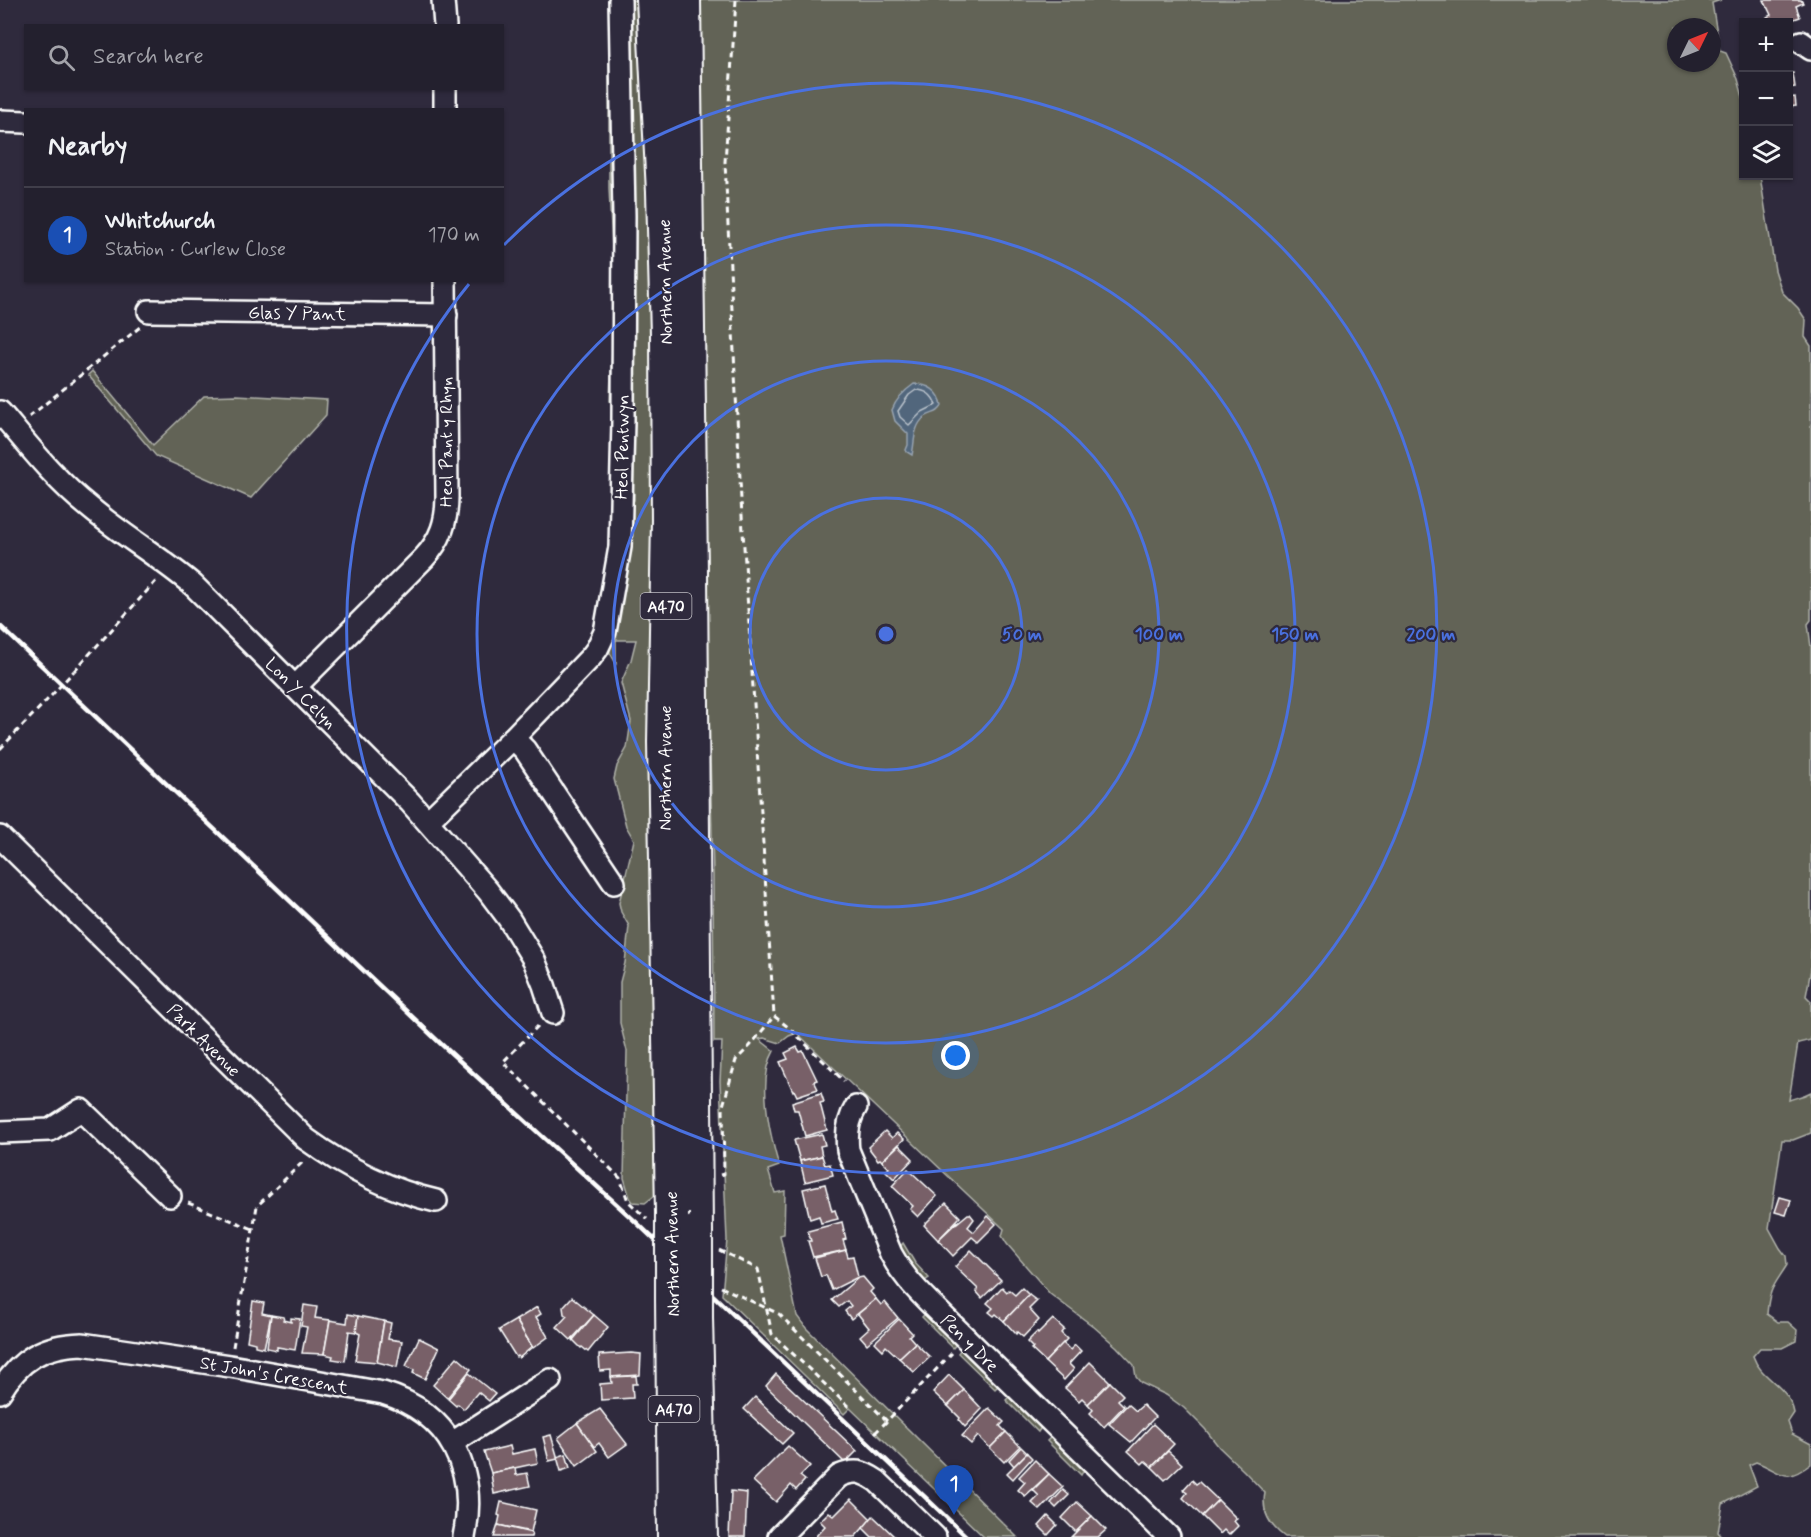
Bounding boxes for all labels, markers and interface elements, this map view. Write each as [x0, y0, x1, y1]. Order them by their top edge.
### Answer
north arrow [1667, 18, 1721, 72]
map controls [1739, 18, 1793, 180]
button: + [1739, 18, 1793, 72]
search box [24, 24, 504, 90]
icon: search [45, 41, 78, 74]
text: Search here [93, 43, 204, 71]
button: − [1739, 72, 1793, 126]
button: layers [1739, 126, 1793, 180]
text: Nearby [48, 130, 127, 164]
text: Whitchurch [105, 208, 215, 236]
street label: Northern Avenue [653, 219, 679, 345]
text: 1 [63, 222, 72, 249]
text: 170 m [428, 222, 480, 249]
text: Station · Curlew Close [105, 236, 286, 263]
street label: Glas Y Pant [248, 301, 346, 327]
street label: Heol Pant y Rhyn [435, 377, 459, 507]
street label: Heol Pentwyn [610, 394, 636, 500]
road number: A470 [640, 593, 692, 619]
text: 50 m [1002, 623, 1042, 647]
text: 100 m [1135, 623, 1183, 647]
text: 150 m [1271, 623, 1319, 647]
text: 200 m [1406, 623, 1456, 647]
centre of rings [876, 624, 896, 644]
street label: Lon Y Celyn [259, 653, 341, 735]
street label: Northern Avenue [654, 705, 678, 831]
street label: Park Avenue [161, 999, 245, 1083]
your location [941, 1041, 970, 1070]
street label: Northern Avenue [660, 1191, 686, 1317]
street label: Pen y Dre [935, 1309, 1004, 1378]
street label: St John's Crescent [198, 1351, 350, 1401]
road number: A470 [648, 1396, 700, 1422]
pin: 1 [934, 1466, 974, 1515]

